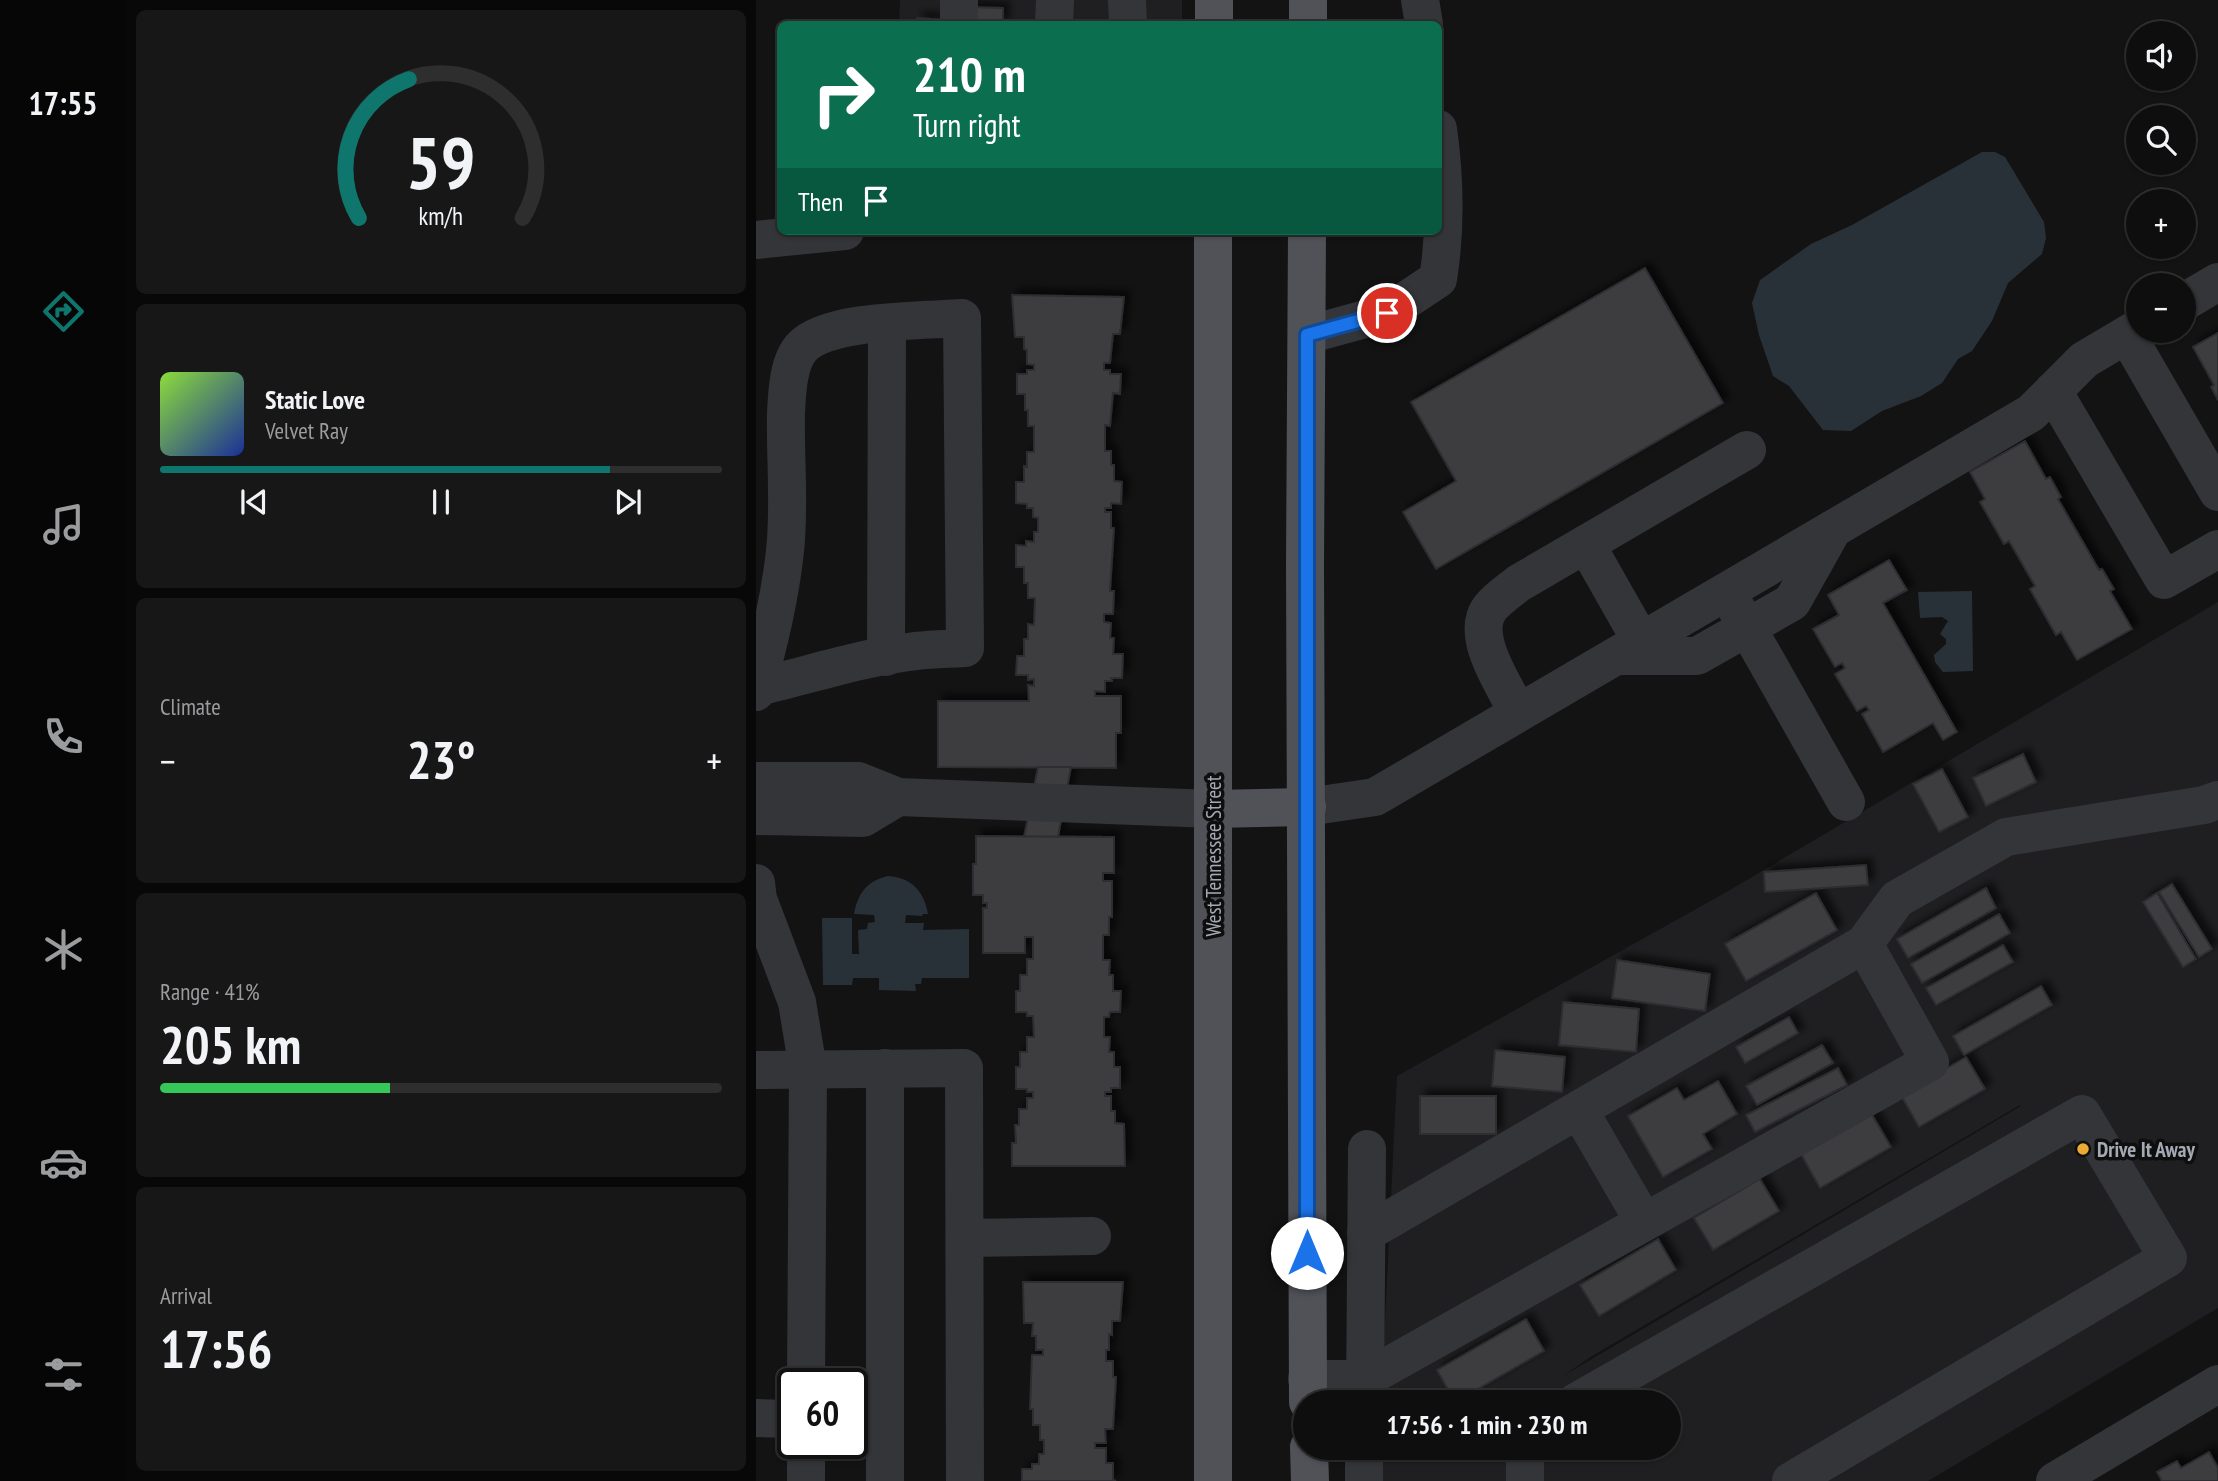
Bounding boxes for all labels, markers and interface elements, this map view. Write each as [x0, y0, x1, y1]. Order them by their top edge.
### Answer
map controls [2126, 21, 2196, 343]
button: sound [2126, 21, 2196, 91]
text: 210 m [913, 42, 1026, 106]
icon: right [798, 49, 889, 140]
text: 17:55 [28, 82, 98, 124]
text: Turn right [913, 104, 1021, 146]
button: search [2126, 105, 2196, 175]
text: 59 [406, 114, 476, 208]
icon: arrive [857, 182, 895, 220]
text: Then [798, 185, 843, 218]
button: + [2126, 189, 2196, 259]
text: km/h [419, 200, 463, 232]
button: − [2126, 273, 2196, 343]
pin [1357, 283, 1417, 343]
icon: directions [39, 287, 88, 336]
icon: arrive [1368, 294, 1406, 332]
text: Static Love [265, 383, 365, 416]
text: Velvet Ray [265, 416, 348, 445]
icon: previous [235, 483, 273, 521]
icon: pause [422, 483, 460, 521]
icon: next [609, 483, 647, 521]
icon: music [39, 500, 88, 549]
text: Climate [160, 692, 221, 721]
icon: phone [39, 712, 88, 761]
text: 23° [407, 726, 475, 793]
text: − [160, 736, 176, 785]
text: + [706, 736, 722, 785]
street label: West Tennessee Street [1200, 775, 1227, 937]
icon: climate [39, 925, 88, 974]
text: Range · 41% [160, 977, 260, 1006]
text: 205 km [160, 1011, 301, 1078]
place label: Drive It Away [2097, 1136, 2195, 1163]
icon: car [39, 1138, 88, 1187]
marker: Drive It Away [2075, 1141, 2091, 1157]
position arrow [1270, 1216, 1344, 1290]
text: Arrival [160, 1281, 212, 1310]
text: 17:56 [160, 1315, 272, 1382]
icon: filters [39, 1350, 88, 1399]
speed limit sign: 60 [777, 1368, 868, 1459]
text: 17:56 · 1 min · 230 m [1387, 1408, 1587, 1441]

